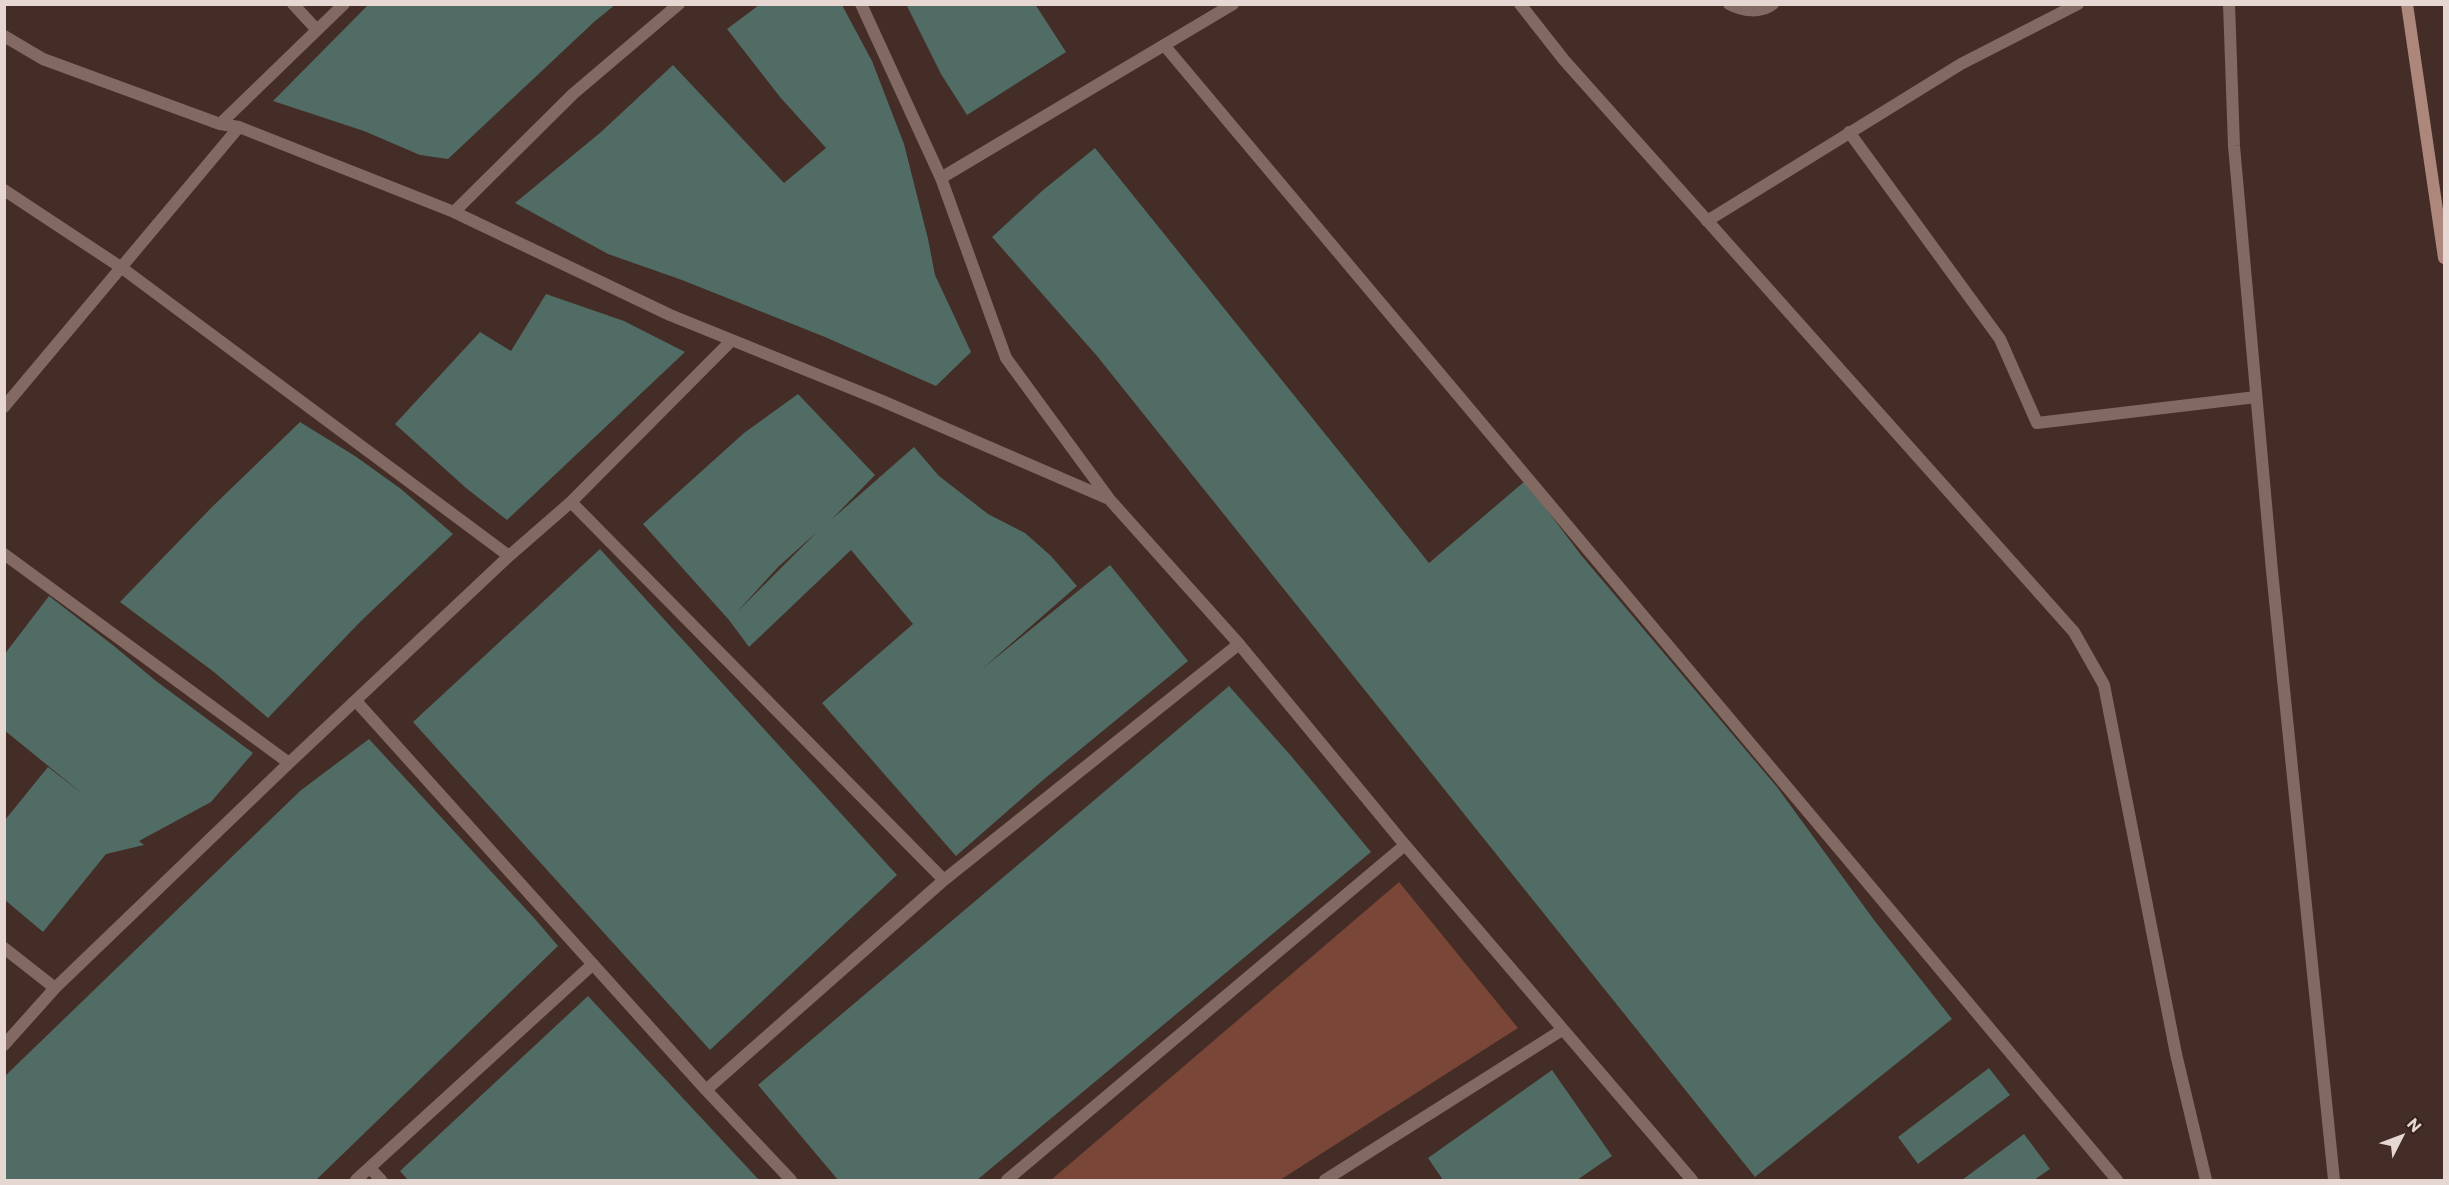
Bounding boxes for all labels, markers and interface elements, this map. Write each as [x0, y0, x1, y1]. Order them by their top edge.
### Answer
north arrow [2371, 1107, 2431, 1167]
text: N [2404, 1114, 2426, 1135]

